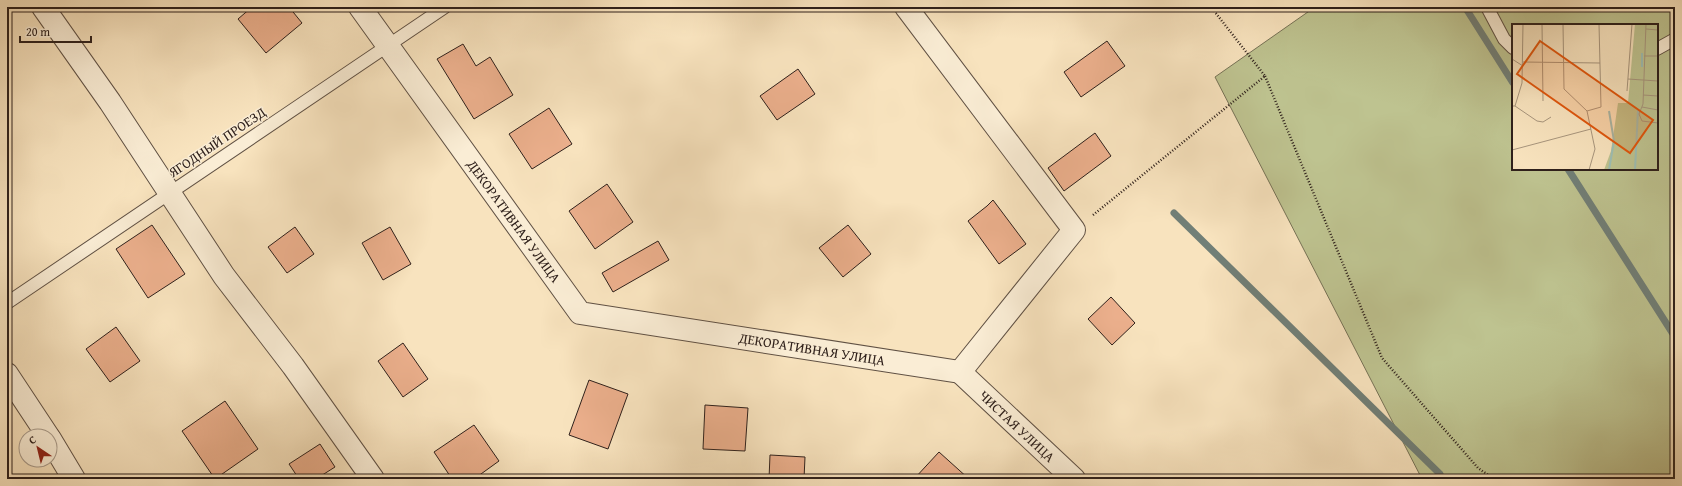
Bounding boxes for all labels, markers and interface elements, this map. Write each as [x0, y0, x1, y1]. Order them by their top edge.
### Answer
scale bar [20, 18, 91, 44]
text: 20 m [26, 23, 50, 40]
inset map [1512, 24, 1658, 170]
street label: ЯГОДНЫЙ ПРОЕЗД [164, 102, 270, 183]
street label: ДЕКОРАТИВНАЯ УЛИЦА [462, 155, 566, 287]
street label: ДЕКОРАТИВНАЯ УЛИЦА [736, 327, 887, 371]
street label: ЧИСТАЯ УЛИЦА [974, 385, 1060, 467]
north arrow [18, 428, 58, 468]
text: С [25, 431, 39, 448]

